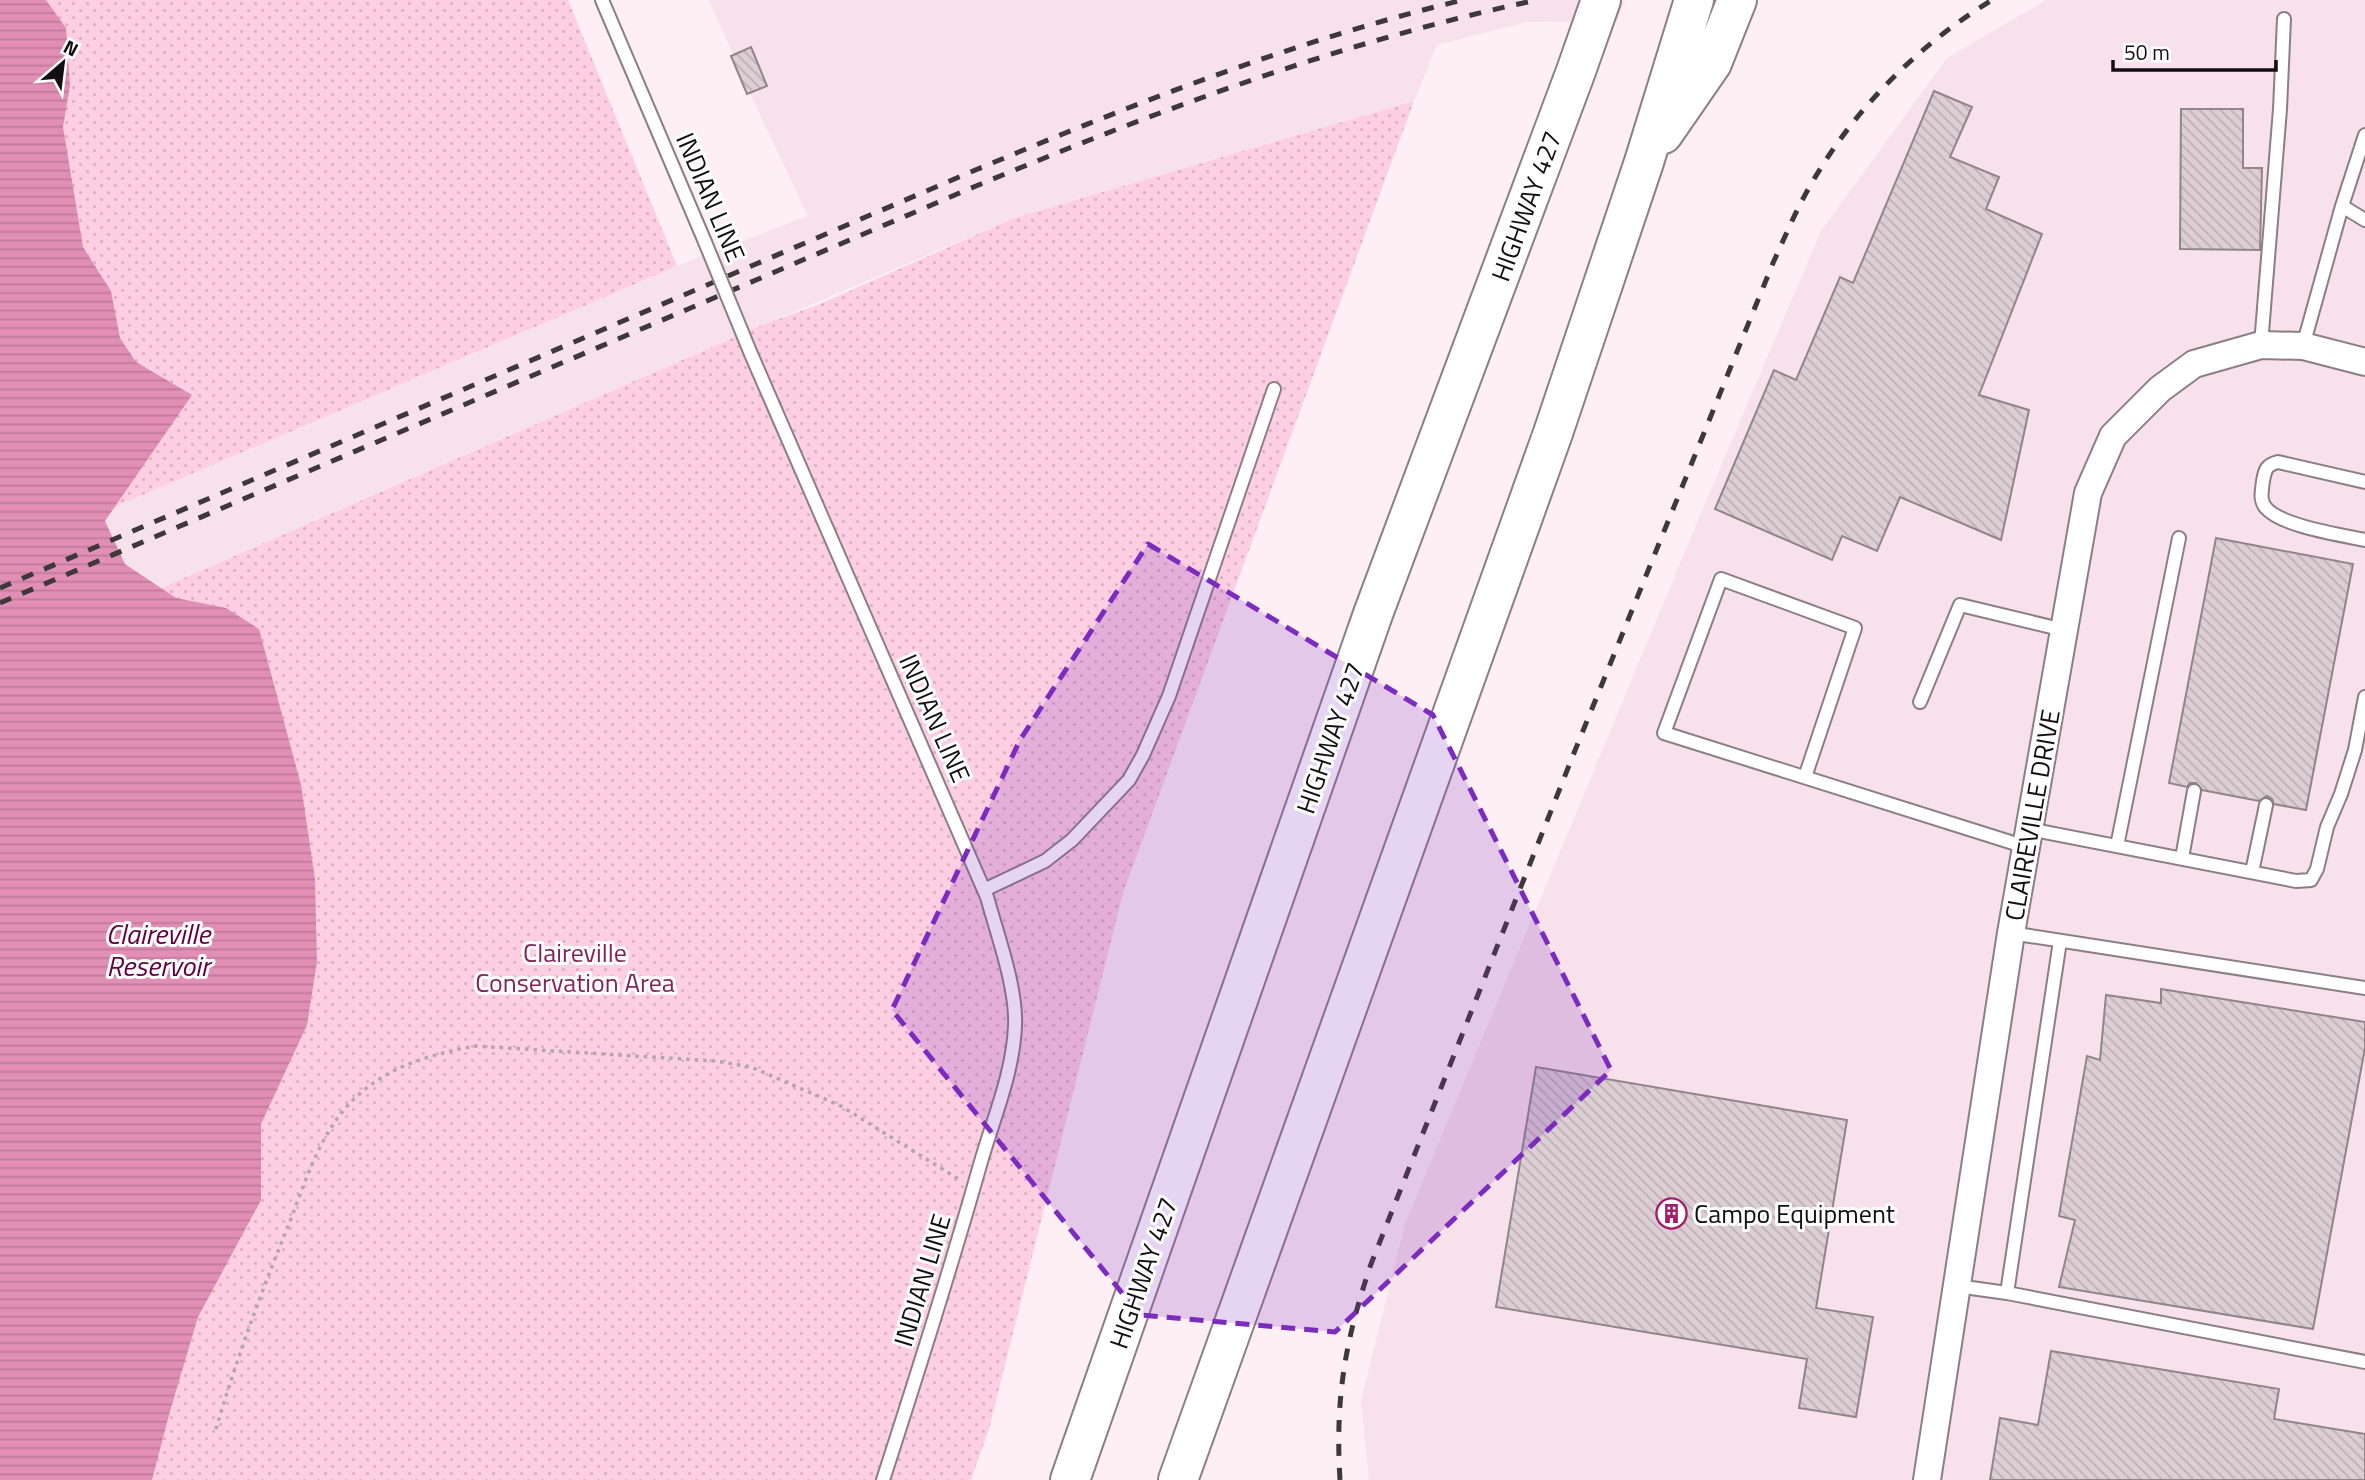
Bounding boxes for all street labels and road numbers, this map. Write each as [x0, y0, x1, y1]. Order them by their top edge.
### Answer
street label: HIGHWAY 427 [1481, 125, 1571, 287]
street label: INDIAN LINE [666, 126, 756, 268]
street label: INDIAN LINE [889, 648, 981, 788]
street label: HIGHWAY 427 [1286, 657, 1374, 819]
street label: CLAIREVILLE DRIVE [1994, 706, 2070, 924]
street label: HIGHWAY 427 [1099, 1192, 1187, 1354]
street label: INDIAN LINE [883, 1209, 961, 1351]

